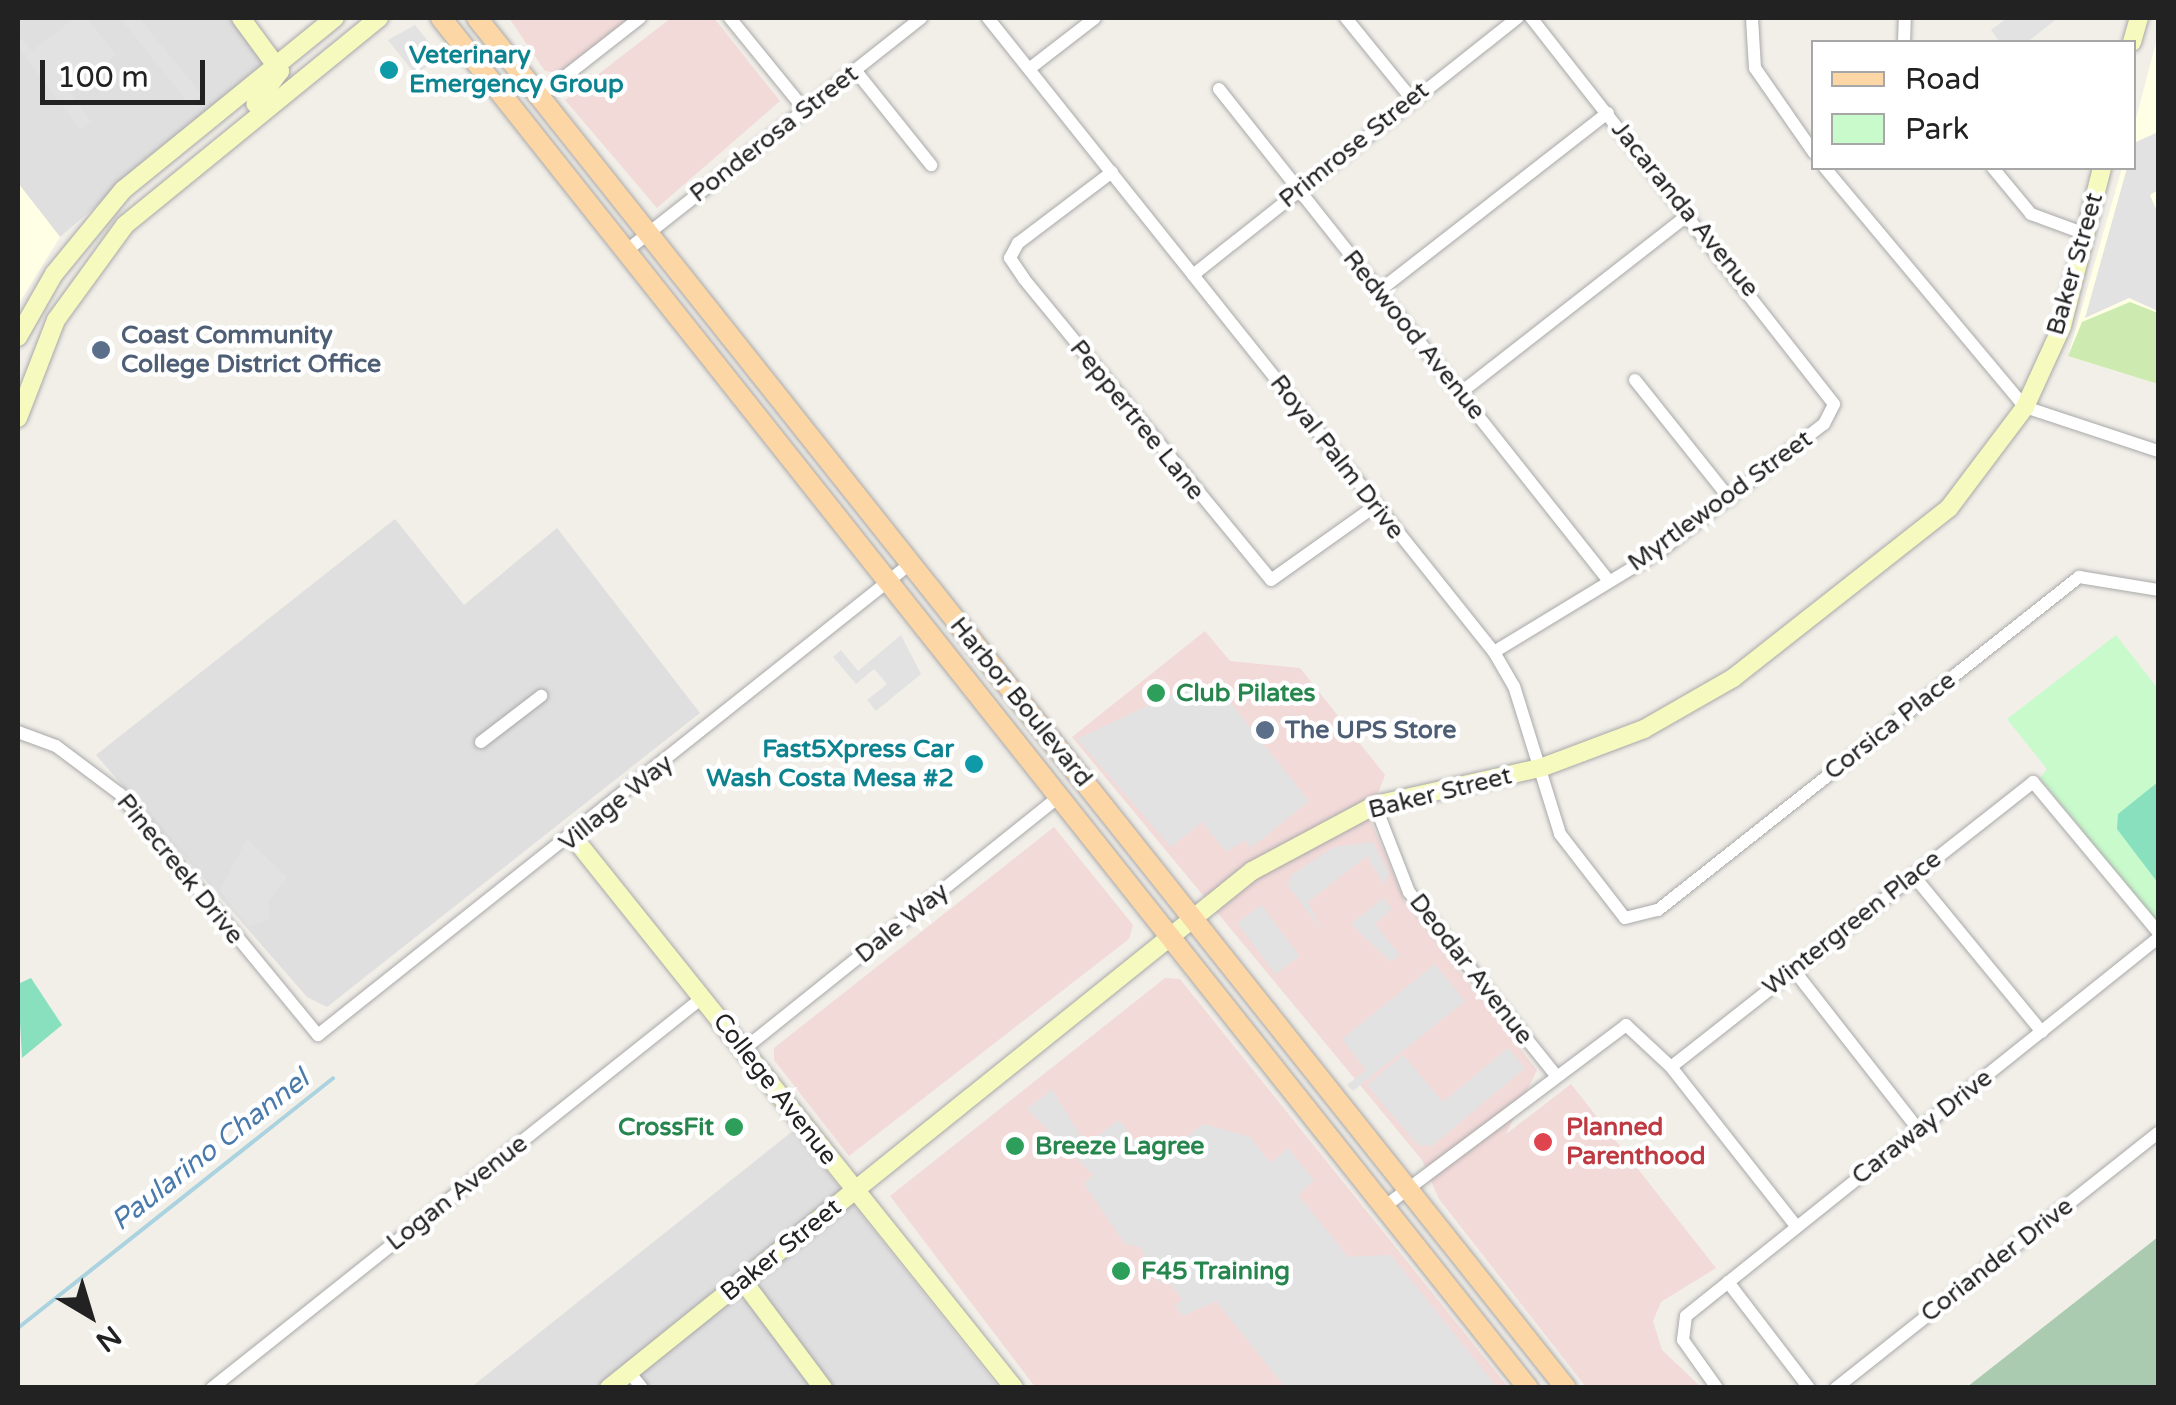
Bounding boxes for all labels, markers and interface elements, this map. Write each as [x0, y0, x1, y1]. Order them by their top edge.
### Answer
scale bar [45, 40, 210, 102]
legend [1811, 40, 2136, 170]
place label: Veterinary Emergency Group [409, 41, 624, 100]
text: 100 m [57, 59, 149, 96]
marker: Veterinary Emergency Group [378, 59, 400, 81]
street label: Ponderosa Street [684, 59, 864, 209]
text: Road [1905, 61, 1980, 98]
street label: Primrose Street [1273, 75, 1435, 215]
text: Park [1905, 111, 1969, 148]
street label: Jacaranda Avenue [1605, 115, 1765, 303]
street label: Baker Street [2040, 189, 2110, 339]
street label: Redwood Avenue [1336, 244, 1492, 426]
place label: Coast Community College District Office [121, 321, 381, 380]
street label: Peppertree Lane [1063, 334, 1211, 506]
marker: Coast Community College District Office [90, 339, 112, 361]
street label: Royal Palm Drive [1264, 369, 1410, 545]
street label: Myrtlewood Street [1622, 424, 1818, 578]
street label: Harbor Boulevard [943, 611, 1099, 793]
street label: Corsica Place [1818, 665, 1962, 787]
place label: Club Pilates [1176, 678, 1315, 708]
marker: Club Pilates [1145, 682, 1167, 704]
place label: The UPS Store [1285, 715, 1456, 745]
marker: The UPS Store [1254, 719, 1276, 741]
place label: Fast5Xpress Car Wash Costa Mesa #2 [706, 735, 954, 794]
street label: Village Way [553, 748, 679, 858]
marker: Fast5Xpress Car Wash Costa Mesa #2 [963, 753, 985, 775]
street label: Baker Street [1365, 761, 1515, 825]
street label: Pinecreek Drive [110, 788, 250, 950]
street label: Wintergreen Place [1757, 844, 1947, 1002]
street label: Dale Way [849, 876, 955, 970]
street label: Deodar Avenue [1403, 888, 1539, 1050]
street label: College Avenue [706, 1007, 844, 1171]
water label: Paularino Channel [104, 1062, 316, 1238]
street label: Caraway Drive [1846, 1063, 1998, 1191]
place label: CrossFit [618, 1112, 714, 1142]
place label: Planned Parenthood [1566, 1113, 1705, 1172]
marker: CrossFit [723, 1116, 745, 1138]
street label: Logan Avenue [381, 1129, 533, 1257]
marker: Planned Parenthood [1530, 1129, 1556, 1155]
place label: Breeze Lagree [1035, 1131, 1204, 1161]
marker: Breeze Lagree [1004, 1135, 1026, 1157]
street label: Coriander Drive [1915, 1191, 2079, 1329]
street label: Baker Street [715, 1192, 847, 1308]
place label: F45 Training [1141, 1256, 1290, 1286]
marker: F45 Training [1110, 1260, 1132, 1282]
north arrow [40, 1265, 140, 1365]
text: N [89, 1318, 128, 1359]

